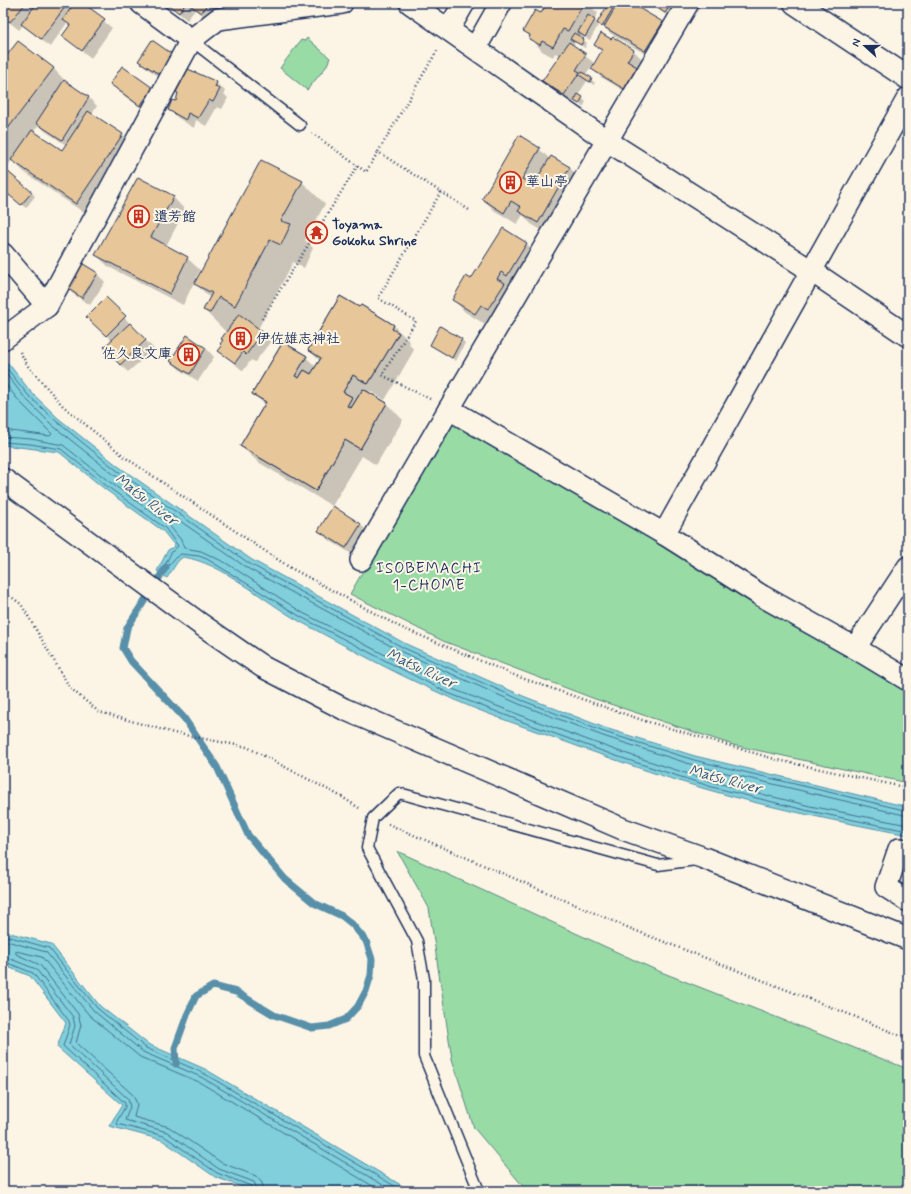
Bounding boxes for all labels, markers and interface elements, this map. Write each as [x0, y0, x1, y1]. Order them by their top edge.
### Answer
north arrow [845, 26, 885, 66]
text: N [849, 37, 864, 49]
building icon: 華山亭 [497, 169, 523, 195]
place label: 華山亭 [526, 173, 568, 191]
building icon: 遺芳館 [126, 204, 152, 230]
place label: 遺芳館 [154, 208, 196, 226]
place label: Toyama Gokoku Shrine [332, 216, 417, 250]
temple icon: Toyama Gokoku Shrine [303, 220, 329, 246]
building icon: 伊佐雄志神社 [227, 326, 253, 352]
place label: 伊佐雄志神社 [256, 330, 340, 348]
building icon: 佐久良文庫 [175, 341, 201, 367]
place label: 佐久良文庫 [102, 345, 172, 363]
water label: Matsu River [110, 469, 183, 532]
district label: ISOBEMACHI 1-CHOME [376, 559, 482, 596]
water label: Matsu River [383, 644, 461, 695]
water label: Matsu River [686, 761, 766, 800]

